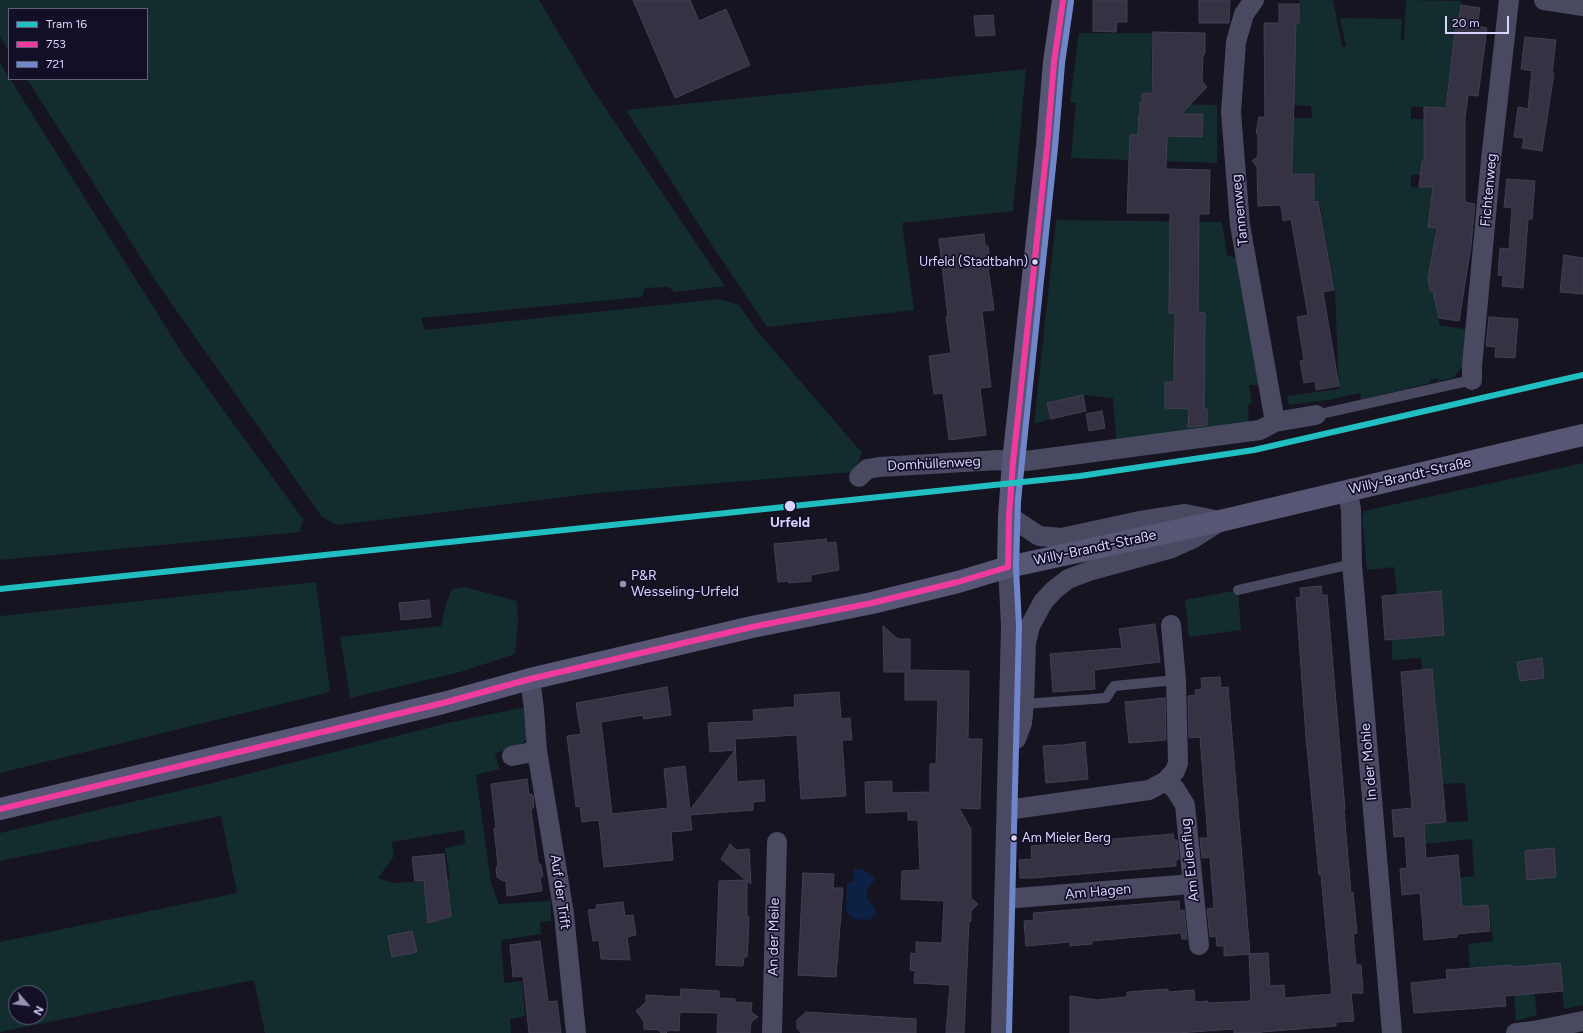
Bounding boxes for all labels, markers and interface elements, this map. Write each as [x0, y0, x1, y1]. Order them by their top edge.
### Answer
legend [8, 8, 148, 80]
scale bar [1447, 8, 1511, 34]
text: 20 m [1452, 16, 1480, 30]
text: Tram 16 [46, 17, 87, 31]
text: 753 [46, 37, 66, 51]
text: 721 [46, 57, 64, 71]
street label: Fichtenweg [1477, 153, 1501, 227]
street label: Tannenweg [1228, 173, 1252, 247]
place label: Urfeld (Stadtbahn) [919, 254, 1028, 270]
marker: Urfeld (Stadtbahn) [1030, 257, 1040, 267]
street label: Domhüllenweg [887, 453, 981, 475]
street label: Willy-Brandt-Straße [1347, 454, 1473, 498]
marker: Urfeld [783, 499, 797, 513]
place label: Urfeld [770, 515, 810, 531]
street label: Willy-Brandt-Straße [1032, 527, 1158, 569]
place label: P&R Wesseling-Urfeld [631, 568, 739, 600]
marker: P&R Wesseling-Urfeld [618, 579, 628, 589]
street label: In der Mohle [1357, 723, 1381, 801]
street label: Am Eulenflug [1177, 817, 1203, 903]
place label: Am Mieler Berg [1022, 830, 1111, 846]
marker: Am Mieler Berg [1009, 833, 1019, 843]
street label: Auf der Trift [546, 853, 574, 931]
street label: Am Hagen [1064, 881, 1132, 903]
street label: An der Meile [765, 898, 783, 976]
north arrow [8, 985, 48, 1025]
text: N [30, 1004, 46, 1017]

